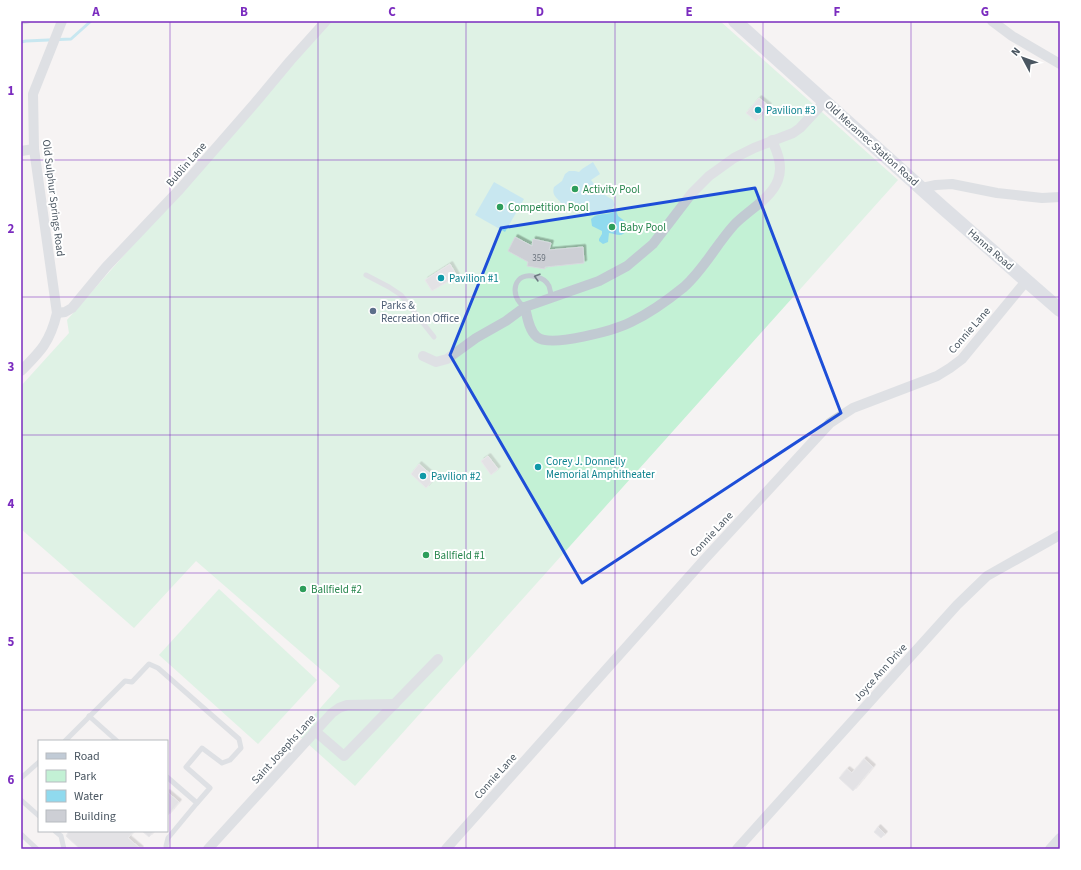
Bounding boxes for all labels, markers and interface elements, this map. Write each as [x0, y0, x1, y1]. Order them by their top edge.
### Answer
text: A [91, 3, 100, 21]
text: B [240, 3, 248, 21]
text: C [388, 3, 396, 21]
text: D [536, 3, 544, 21]
text: E [685, 3, 693, 21]
text: F [834, 3, 841, 21]
text: G [981, 3, 989, 21]
north arrow [1003, 38, 1043, 78]
text: N [1008, 44, 1024, 59]
text: 1 [8, 82, 15, 100]
street label: Old Meramec Station Road [822, 97, 922, 190]
place label: Pavilion #3 [766, 103, 816, 118]
marker: Pavilion #3 [753, 105, 763, 115]
street label: Bublin Lane [163, 138, 210, 190]
street label: Old Sulphur Springs Road [39, 139, 68, 257]
place label: Activity Pool [583, 182, 640, 197]
marker: Activity Pool [570, 184, 580, 194]
place label: Competition Pool [508, 200, 589, 215]
marker: Competition Pool [495, 202, 505, 212]
text: 2 [8, 220, 15, 238]
place label: Baby Pool [620, 220, 666, 235]
marker: Baby Pool [607, 222, 617, 232]
street label: Hanna Road [965, 225, 1017, 273]
house number: 359 [532, 252, 546, 265]
place label: Pavilion #1 [449, 271, 499, 286]
marker: Pavilion #1 [436, 273, 446, 283]
one-way arrow [533, 274, 540, 282]
place label: Parks & Recreation Office [381, 298, 460, 326]
street label: Connie Lane [945, 303, 994, 357]
marker: Parks & Recreation Office [368, 306, 378, 316]
text: 3 [8, 358, 15, 376]
place label: Corey J. Donnelly Memorial Amphitheater [546, 454, 655, 482]
marker: Corey J. Donnelly Memorial Amphitheater [533, 462, 543, 472]
place label: Pavilion #2 [431, 469, 481, 484]
marker: Pavilion #2 [418, 471, 428, 481]
text: 4 [8, 495, 15, 513]
street label: Connie Lane [686, 508, 737, 560]
place label: Ballfield #1 [434, 548, 485, 563]
marker: Ballfield #1 [421, 550, 431, 560]
place label: Ballfield #2 [311, 582, 362, 597]
marker: Ballfield #2 [298, 584, 308, 594]
text: 5 [8, 633, 15, 651]
street label: Joyce Ann Drive [850, 640, 911, 704]
street label: Saint Josephs Lane [248, 711, 319, 787]
legend [38, 740, 168, 832]
text: Road [74, 748, 100, 765]
street label: Connie Lane [471, 750, 520, 803]
text: Park [74, 768, 96, 785]
text: 6 [8, 771, 15, 789]
text: Water [74, 788, 104, 805]
text: Building [74, 808, 116, 825]

